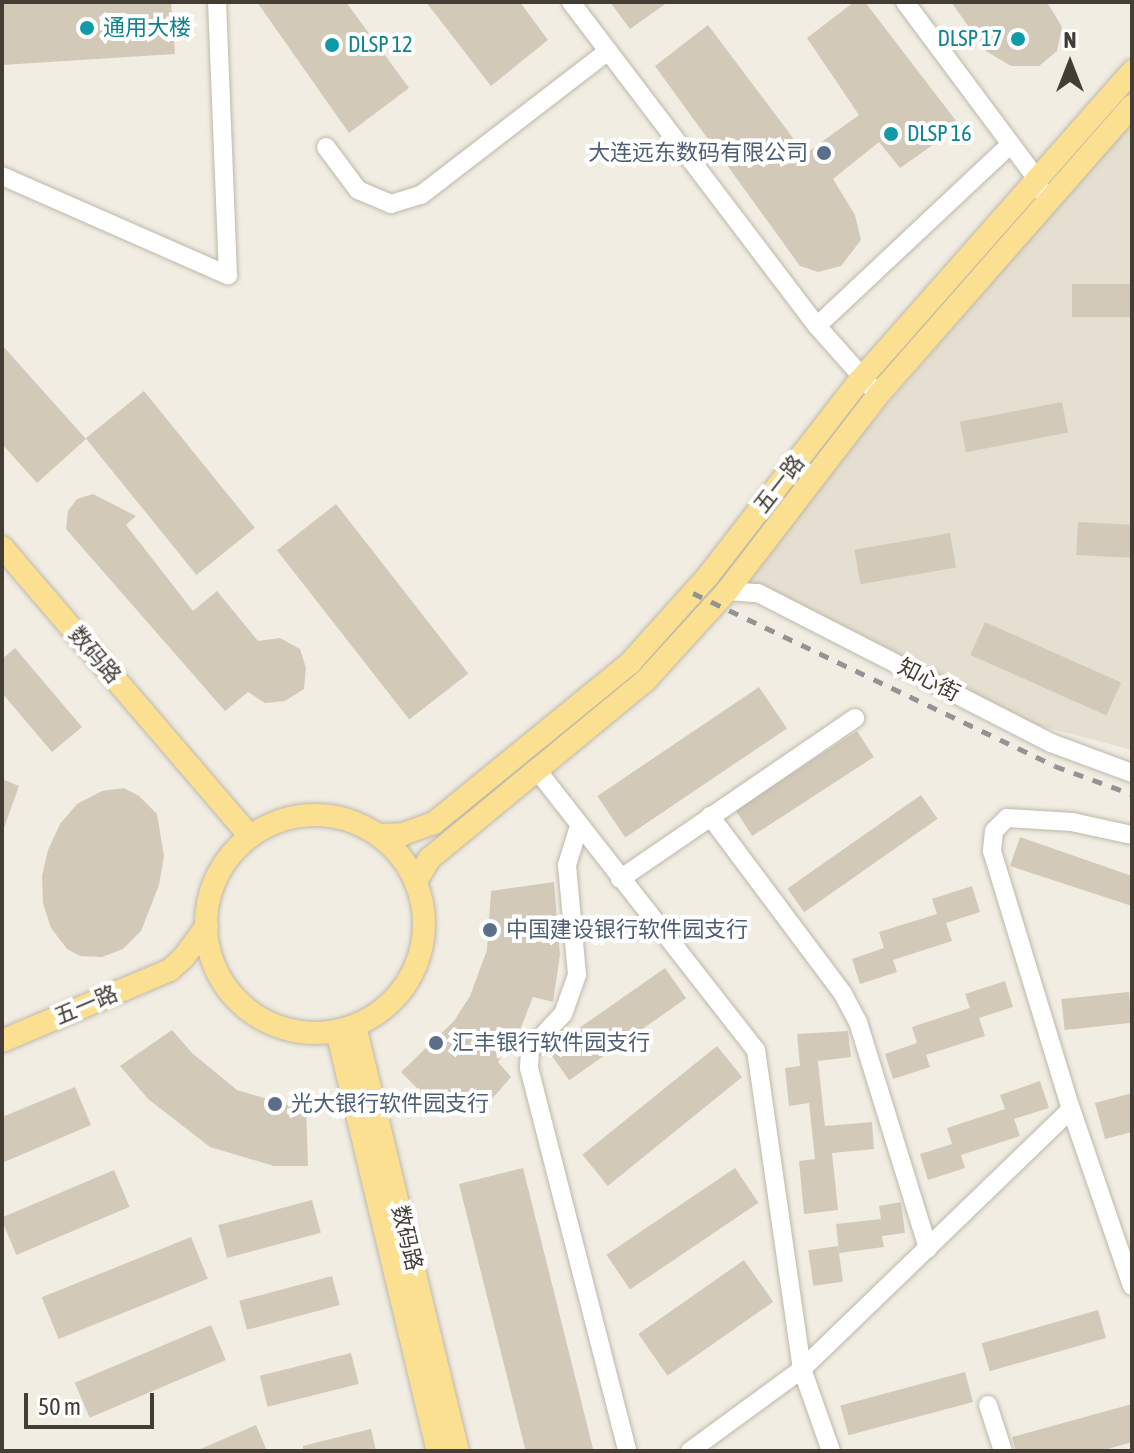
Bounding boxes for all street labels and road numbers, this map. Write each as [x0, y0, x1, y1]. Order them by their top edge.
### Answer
street label: 五一路 [748, 450, 810, 518]
street label: 数码路 [63, 621, 127, 689]
street label: 知心街 [894, 653, 964, 707]
street label: 五一路 [50, 980, 122, 1030]
street label: 数码路 [386, 1203, 428, 1273]

